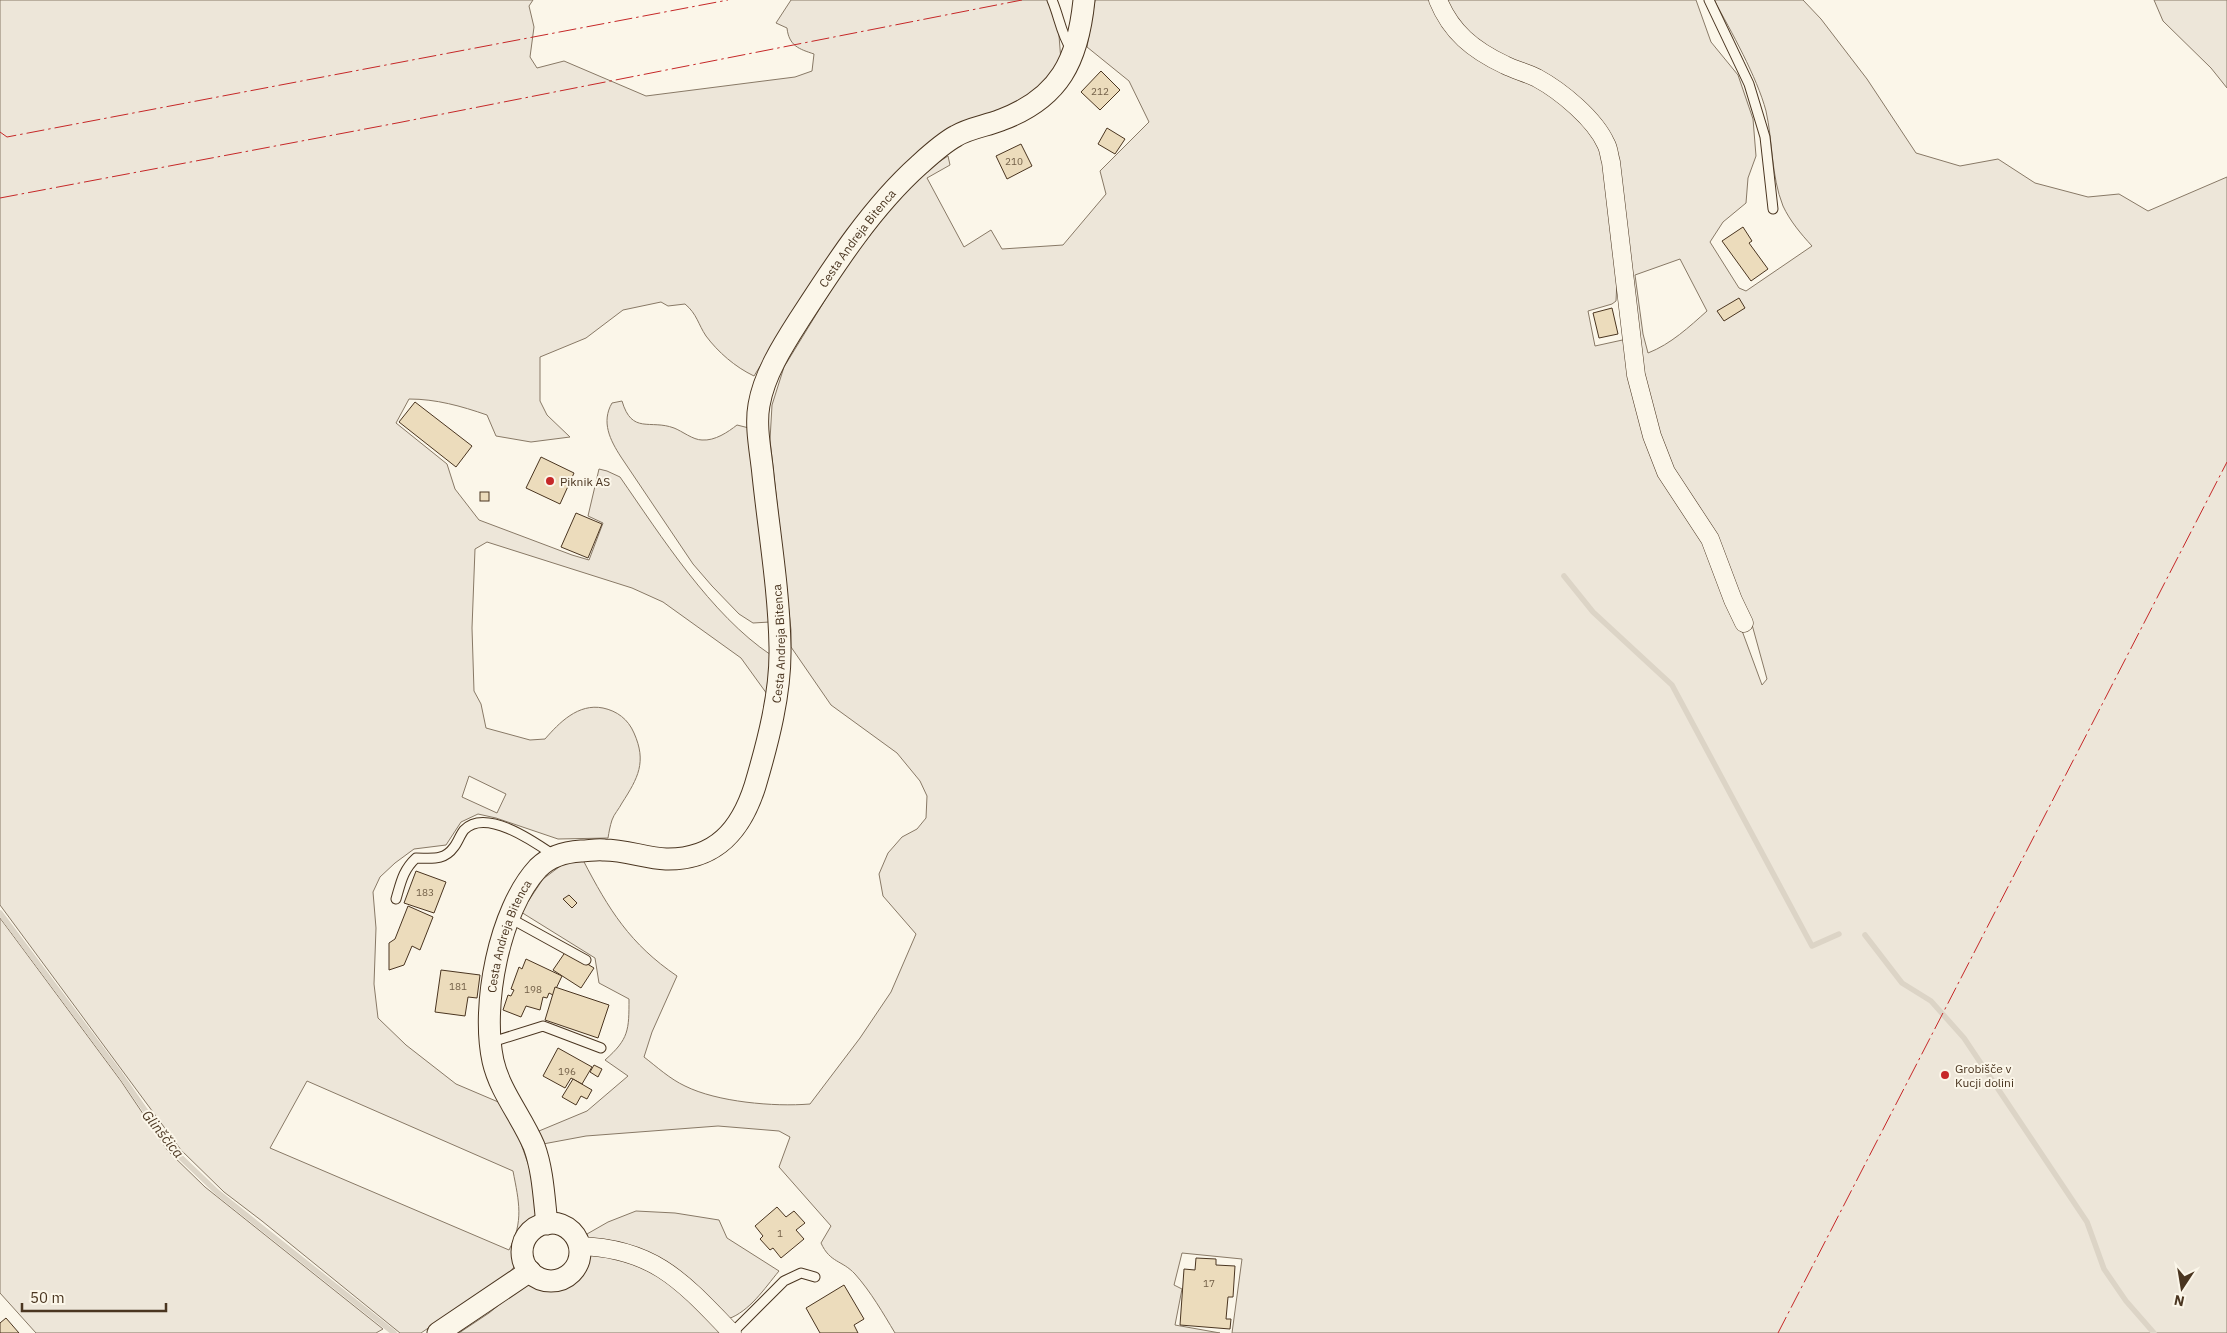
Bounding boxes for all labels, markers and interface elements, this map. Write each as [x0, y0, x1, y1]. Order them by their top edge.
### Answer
house number: 212 [1091, 85, 1109, 98]
house number: 210 [1005, 155, 1023, 168]
street label: Cesta Andreja Bitenca [815, 185, 899, 290]
place label: Piknik AS [560, 474, 610, 489]
marker: Piknik AS [544, 475, 556, 487]
street label: Cesta Andreja Bitenca [768, 583, 788, 704]
street label: Cesta Andreja Bitenca [484, 876, 534, 994]
house number: 183 [416, 886, 434, 899]
house number: 181 [449, 980, 467, 993]
house number: 198 [524, 983, 542, 996]
place label: Grobišče v Kucji dolini [1955, 1061, 2014, 1090]
house number: 196 [558, 1065, 576, 1078]
marker: Grobišče v Kucji dolini [1939, 1069, 1951, 1081]
water label: Glinščica [138, 1106, 188, 1162]
house number: 1 [777, 1227, 783, 1240]
north arrow [2157, 1263, 2207, 1313]
house number: 17 [1203, 1277, 1215, 1290]
scale bar [22, 1280, 166, 1312]
text: 50 m [30, 1288, 65, 1307]
text: N [2172, 1291, 2186, 1311]

